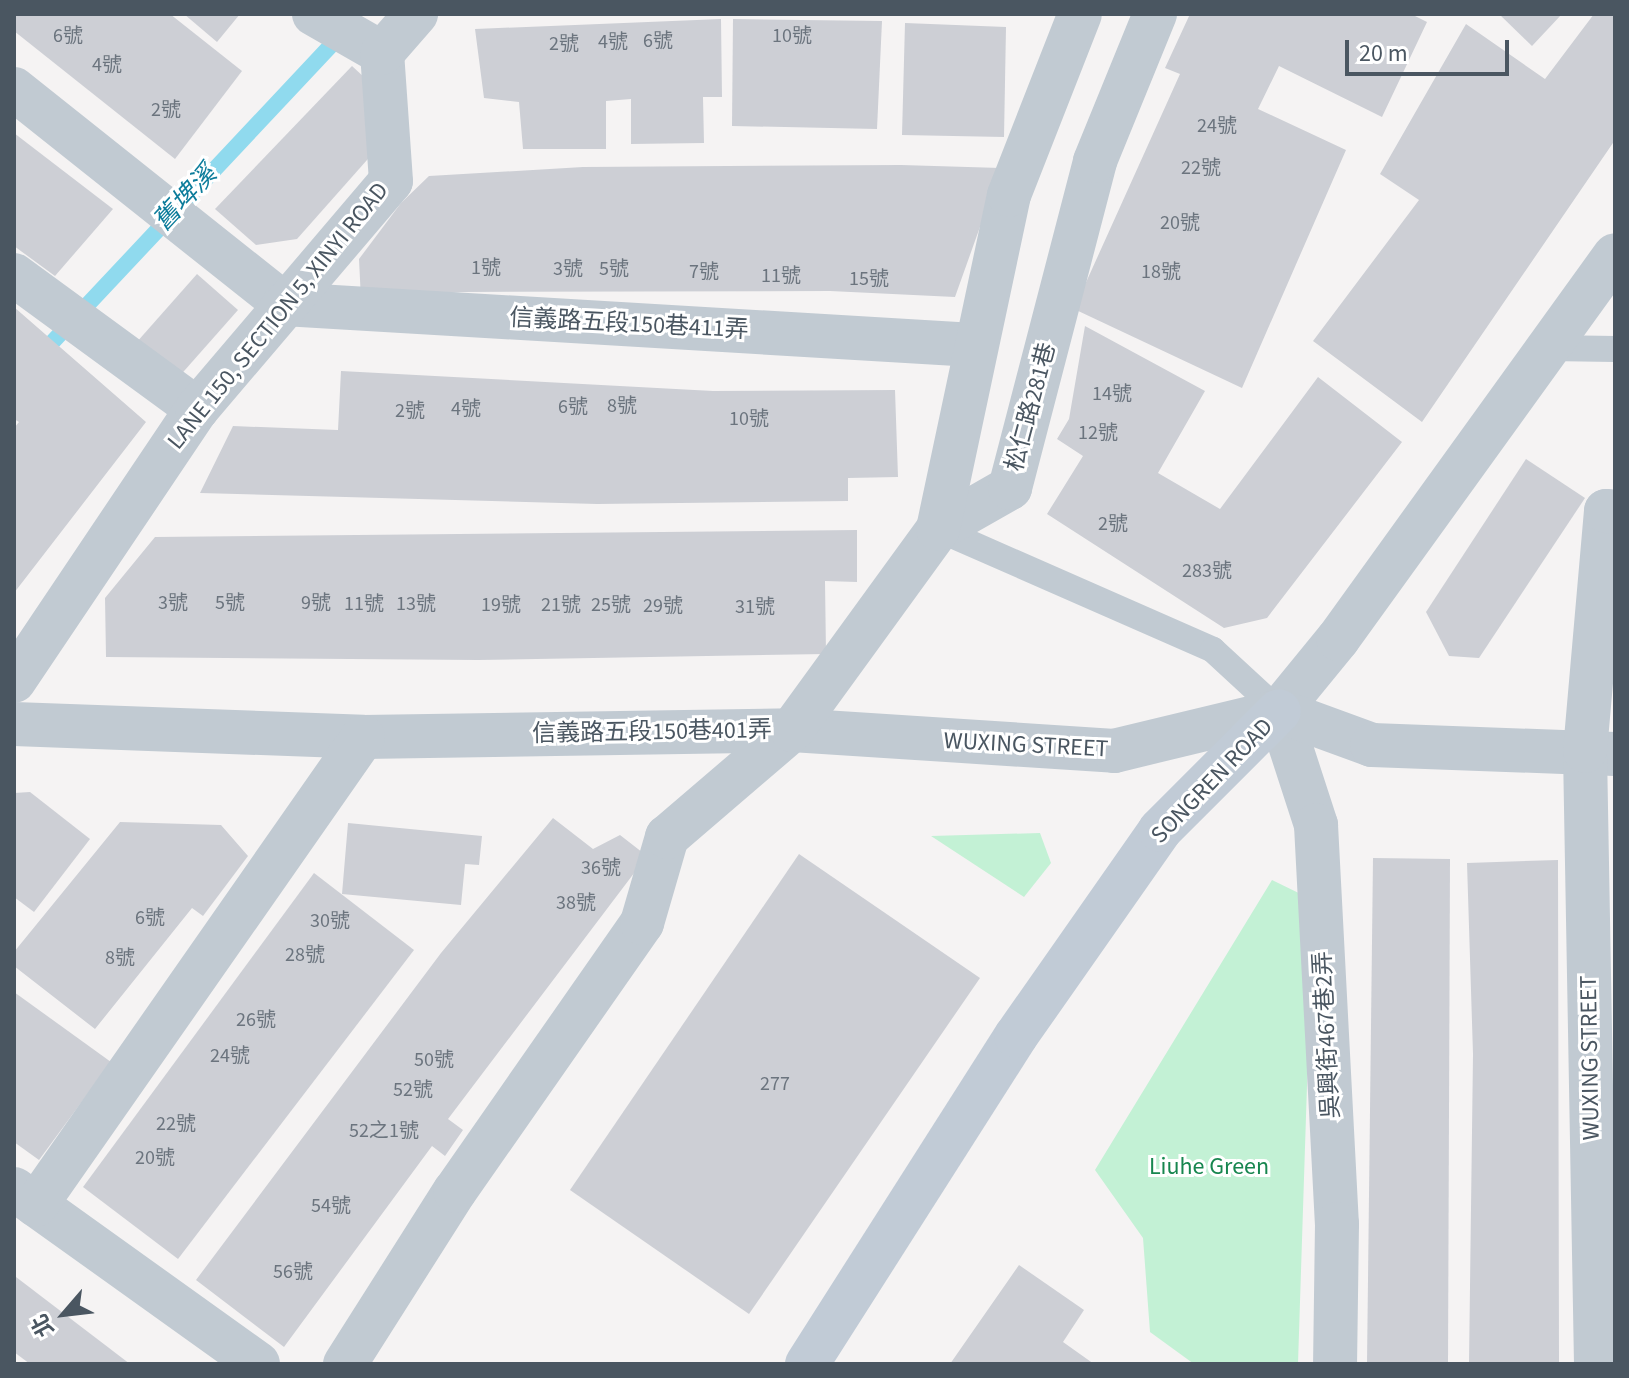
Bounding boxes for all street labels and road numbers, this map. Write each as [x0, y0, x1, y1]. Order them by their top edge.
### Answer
street label: LANE 150, SECTION 5, XINYI ROAD [161, 177, 395, 455]
street label: 信義路五段150巷411弄 [509, 303, 749, 345]
street label: 松仁路281巷 [1000, 340, 1062, 474]
street label: SONGREN ROAD [1145, 712, 1279, 850]
street label: 信義路五段150巷401弄 [532, 716, 772, 748]
street label: WUXING STREET [943, 726, 1109, 764]
street label: 吳興街467巷2弄 [1308, 951, 1346, 1119]
street label: WUXING STREET [1574, 975, 1606, 1141]

